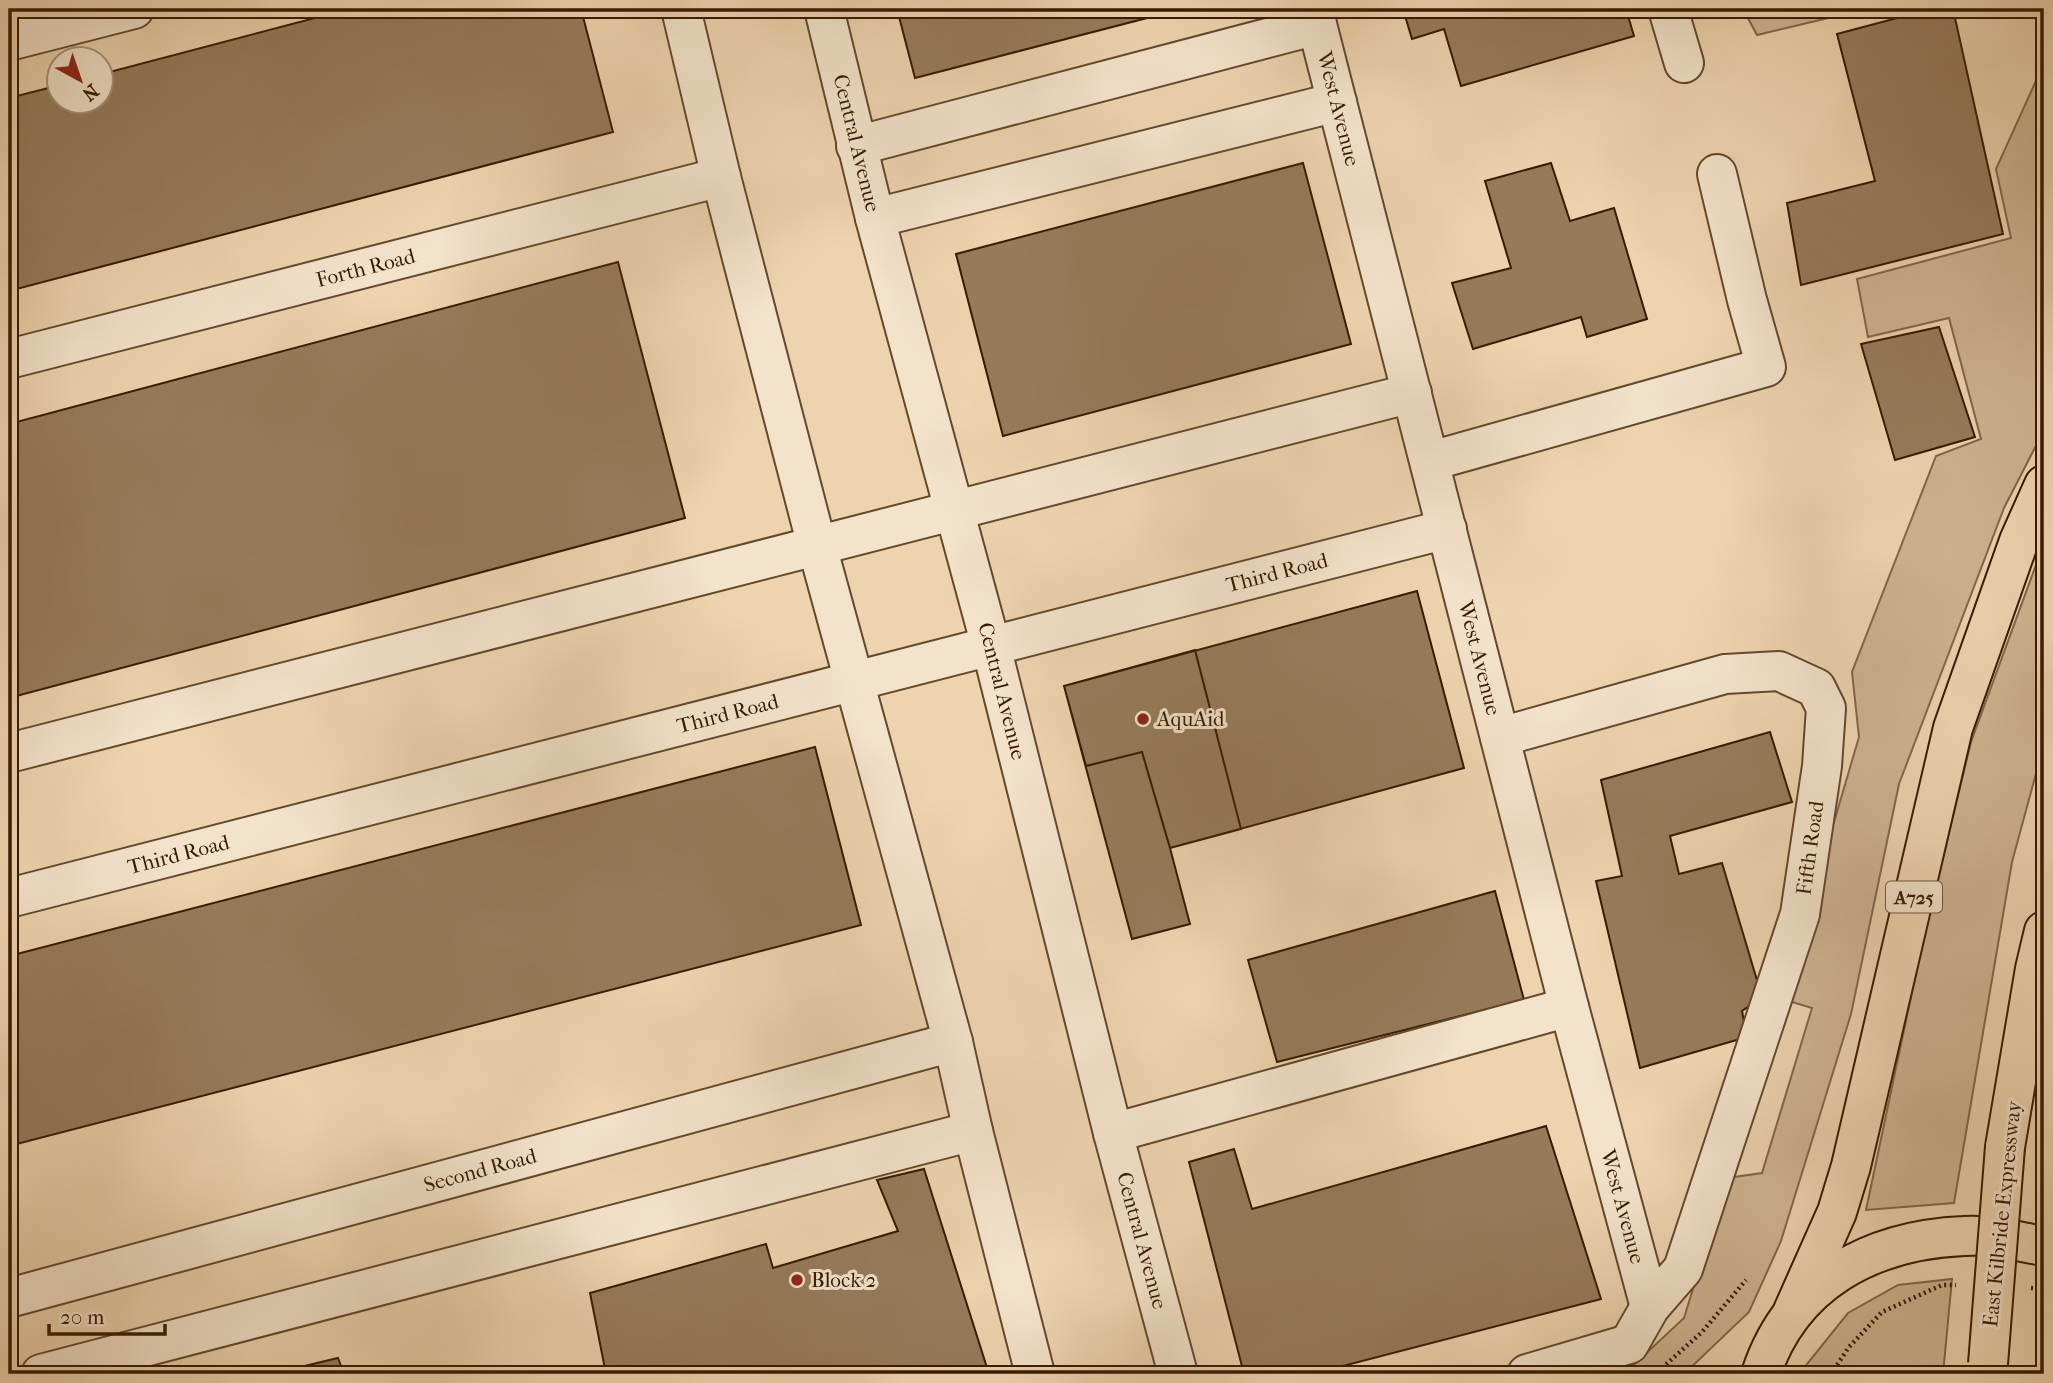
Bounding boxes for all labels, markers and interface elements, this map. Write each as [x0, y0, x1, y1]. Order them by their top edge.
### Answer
north arrow [46, 46, 116, 116]
street label: West Avenue [1312, 48, 1365, 169]
street label: Central Avenue [828, 72, 885, 214]
text: N [77, 79, 103, 106]
street label: Forth Road [313, 244, 418, 292]
street label: Third Road [1224, 548, 1331, 597]
street label: West Avenue [1453, 597, 1506, 718]
street label: Central Avenue [973, 620, 1031, 762]
street label: Third Road [674, 689, 782, 738]
place label: AquAid [1156, 707, 1225, 731]
marker: AquAid [1135, 711, 1151, 727]
street label: Fifth Road [1792, 799, 1829, 897]
street label: Third Road [125, 830, 232, 879]
road number: A725 [1886, 882, 1942, 912]
street label: East Kilbride Expressway [1978, 1099, 2026, 1328]
street label: Second Road [421, 1143, 540, 1197]
street label: West Avenue [1596, 1146, 1650, 1266]
street label: Central Avenue [1112, 1169, 1172, 1312]
place label: Block 2 [811, 1268, 876, 1292]
marker: Block 2 [789, 1272, 805, 1288]
scale bar [49, 1292, 164, 1336]
text: 20 m [60, 1305, 105, 1329]

